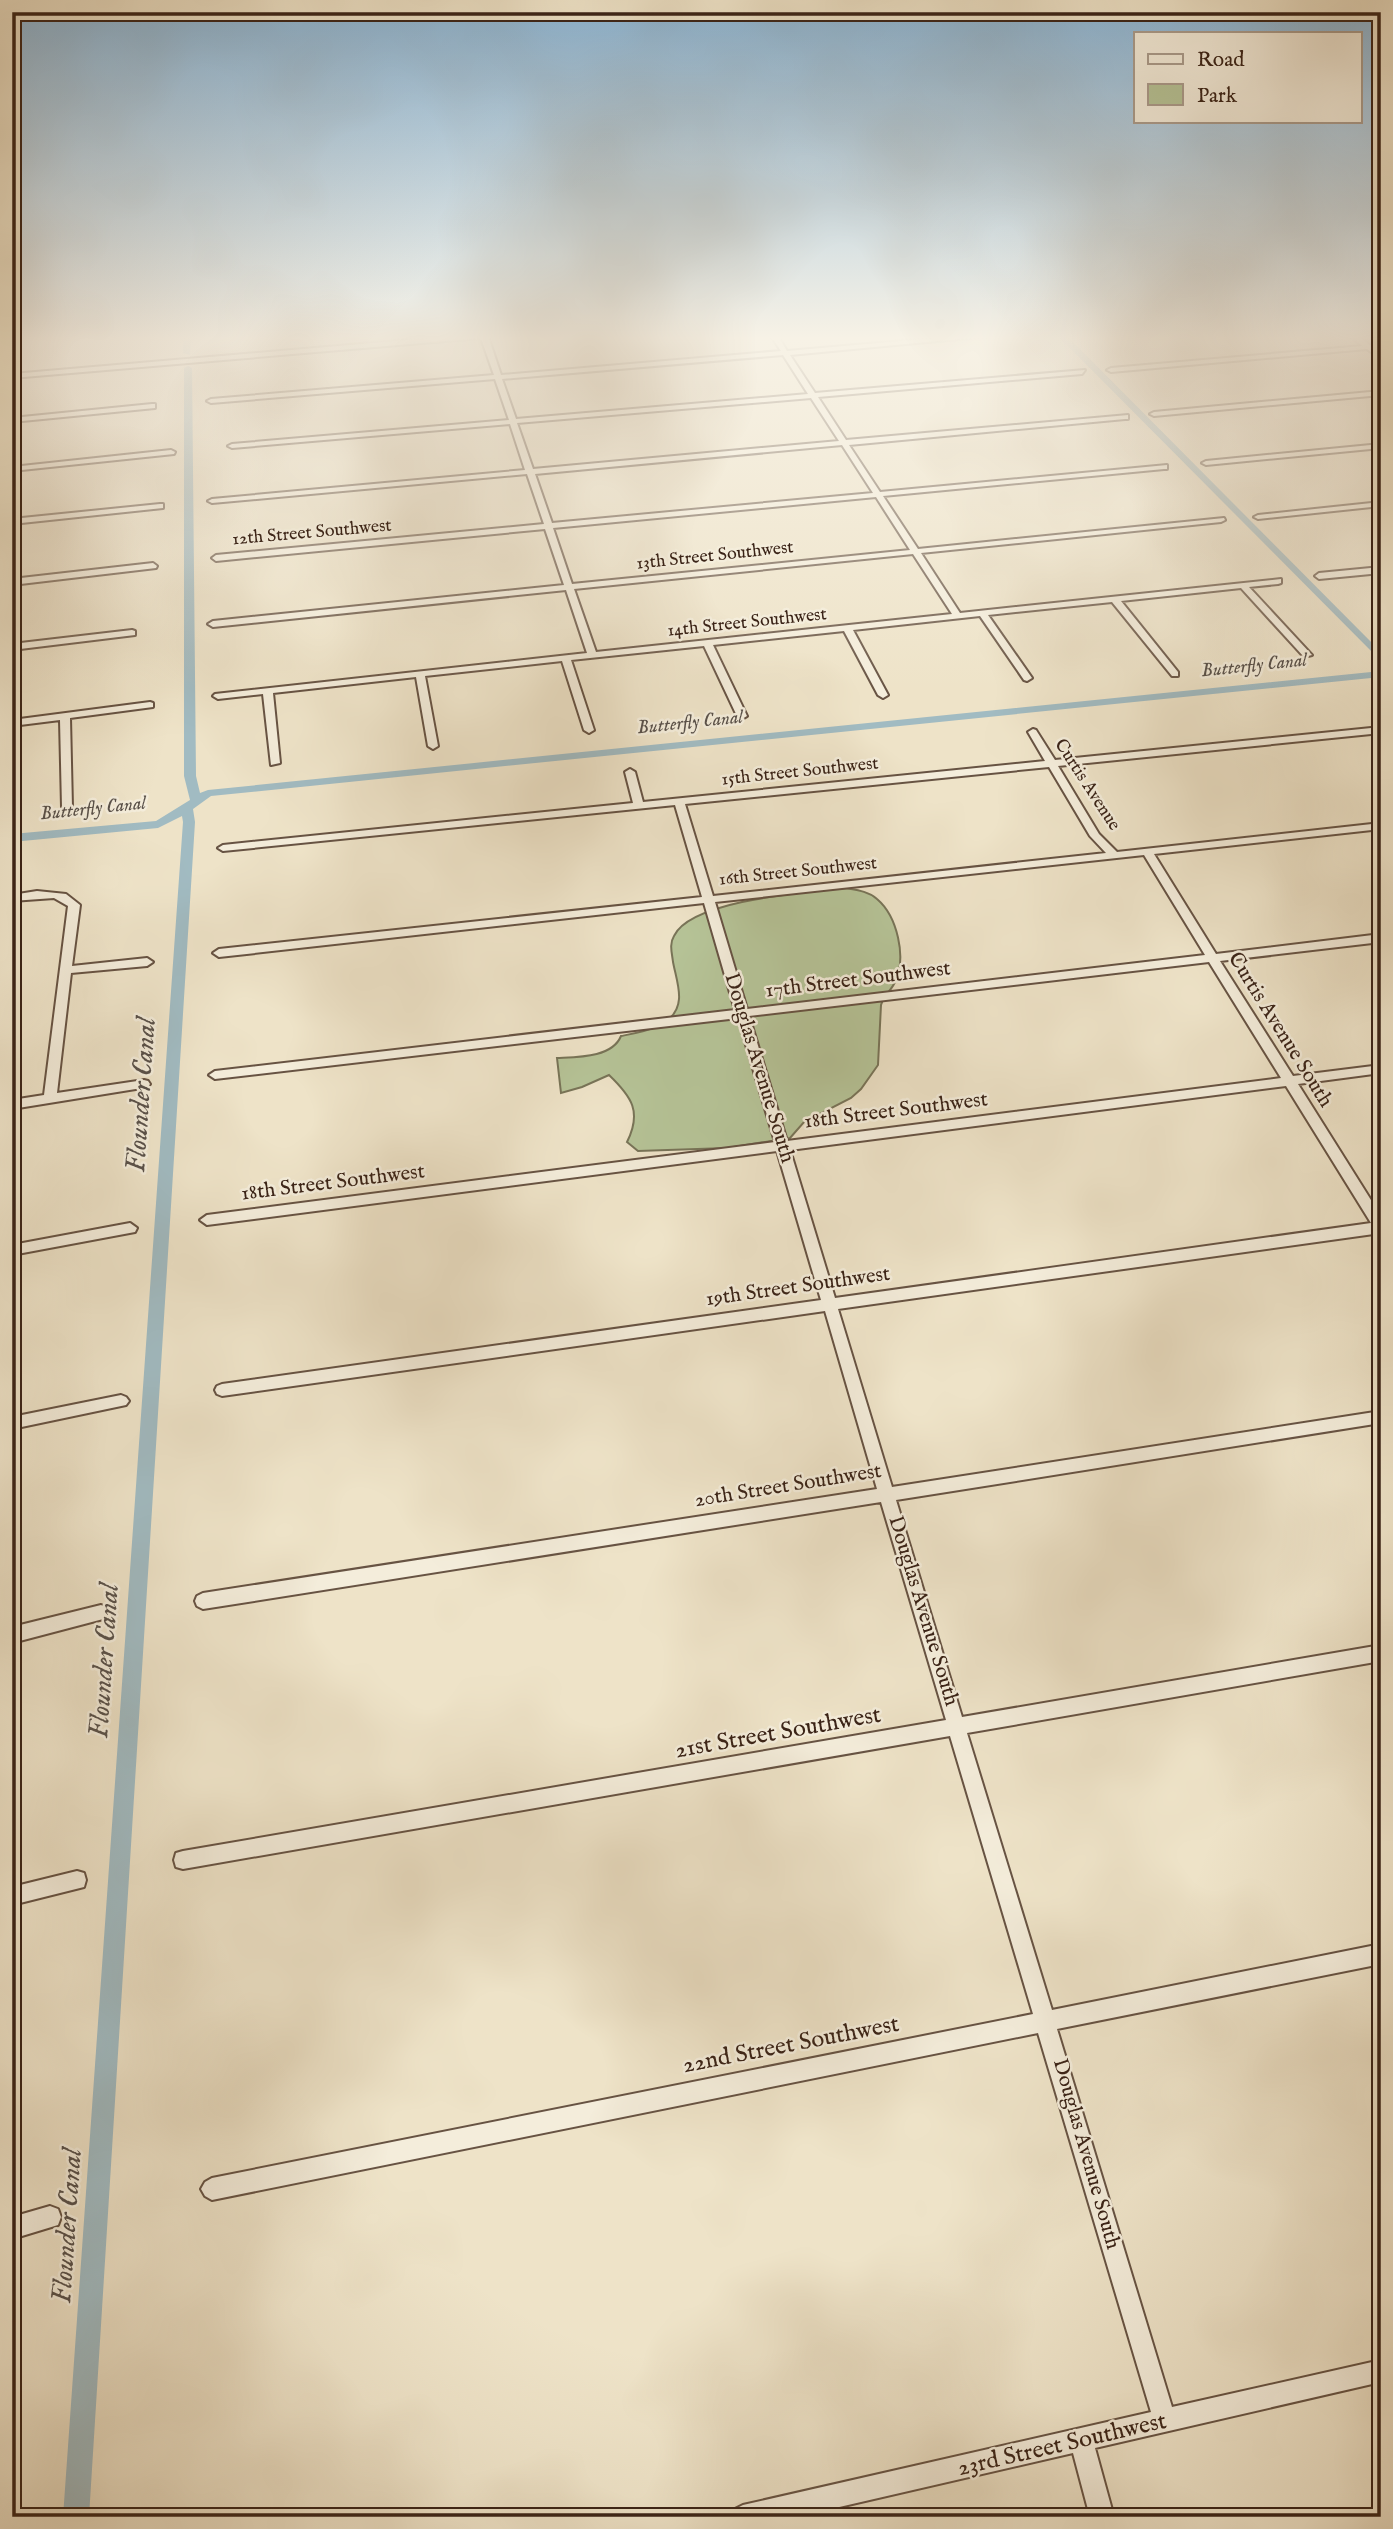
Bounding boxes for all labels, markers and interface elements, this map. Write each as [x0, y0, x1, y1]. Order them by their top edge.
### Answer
legend [1134, 32, 1362, 122]
text: Road [1197, 47, 1245, 74]
text: Park [1197, 83, 1238, 110]
street label: 12th Street Southwest [231, 515, 393, 551]
street label: 13th Street Southwest [635, 536, 795, 576]
street label: 14th Street Southwest [666, 603, 828, 643]
water label: Butterfly Canal [1200, 648, 1310, 683]
water label: Butterfly Canal [636, 705, 746, 740]
street label: Curtis Avenue [1049, 735, 1125, 835]
street label: 15th Street Southwest [720, 752, 880, 792]
water label: Butterfly Canal [39, 791, 149, 826]
street label: 16th Street Southwest [718, 852, 878, 892]
street label: Curtis Avenue South [1221, 947, 1339, 1113]
street label: 17th Street Southwest [764, 955, 952, 1005]
street label: Douglas Avenue South [717, 970, 801, 1166]
water label: Flounder Canal [119, 1014, 165, 1174]
street label: 18th Street Southwest [803, 1086, 989, 1136]
street label: 18th Street Southwest [240, 1158, 426, 1208]
street label: 19th Street Southwest [704, 1261, 892, 1313]
street label: 20th Street Southwest [693, 1458, 883, 1514]
street label: Douglas Avenue South [881, 1513, 965, 1709]
water label: Flounder Canal [82, 1580, 128, 1740]
street label: 21st Street Southwest [673, 1700, 883, 1766]
street label: 22nd Street Southwest [680, 2009, 902, 2081]
street label: Douglas Avenue South [1046, 2055, 1126, 2253]
water label: Flounder Canal [45, 2145, 91, 2305]
street label: 23rd Street Southwest [954, 2406, 1170, 2484]

